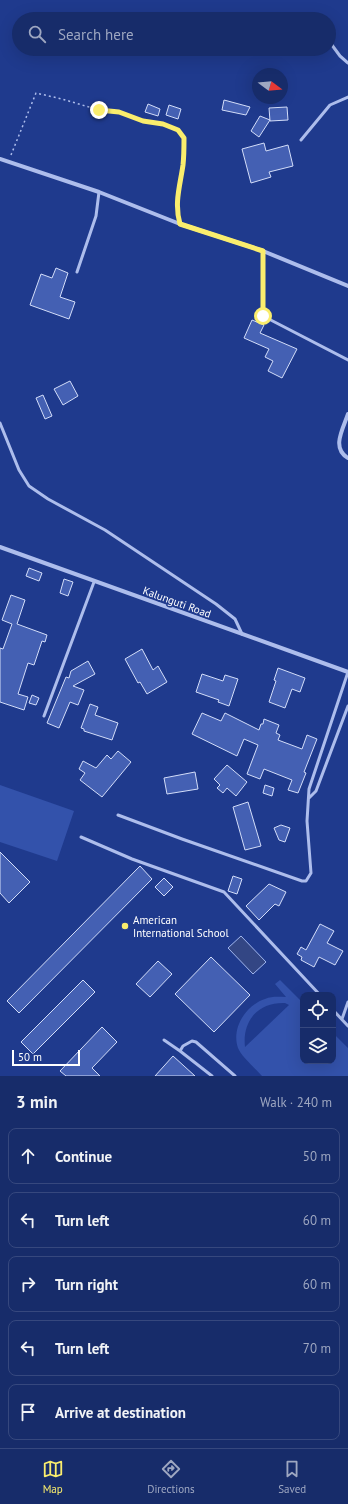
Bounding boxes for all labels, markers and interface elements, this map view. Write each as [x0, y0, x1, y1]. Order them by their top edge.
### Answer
search box [12, 12, 336, 56]
icon: search [26, 23, 48, 45]
text: Search here [58, 25, 134, 44]
north arrow [252, 68, 288, 104]
route end [90, 101, 108, 119]
route start [254, 307, 272, 325]
street label: Kalunguti Road [141, 583, 213, 621]
place label: American International School [133, 913, 229, 940]
marker: American International School [120, 921, 130, 931]
map controls [300, 992, 336, 1064]
button: locate [300, 992, 336, 1028]
button: layers [300, 1028, 336, 1064]
scale bar [12, 1048, 80, 1067]
text: 50 m [18, 1050, 42, 1064]
text: 3 min [16, 1091, 57, 1113]
text: Walk · 240 m [260, 1094, 332, 1111]
icon: ahead [17, 1145, 39, 1167]
text: Continue [55, 1147, 112, 1166]
text: 50 m [303, 1148, 331, 1165]
icon: left [17, 1209, 39, 1231]
text: Turn left [55, 1211, 109, 1230]
text: 60 m [303, 1212, 331, 1229]
icon: right [17, 1273, 39, 1295]
text: Turn right [55, 1275, 118, 1294]
text: 60 m [303, 1276, 331, 1293]
icon: left [17, 1337, 39, 1359]
text: Turn left [55, 1339, 109, 1358]
text: 70 m [303, 1340, 331, 1357]
icon: arrive [17, 1401, 39, 1423]
text: Arrive at destination [55, 1403, 186, 1422]
tab: Map [42, 1458, 64, 1496]
tab: Directions [147, 1458, 195, 1496]
tab: Saved [278, 1458, 306, 1496]

